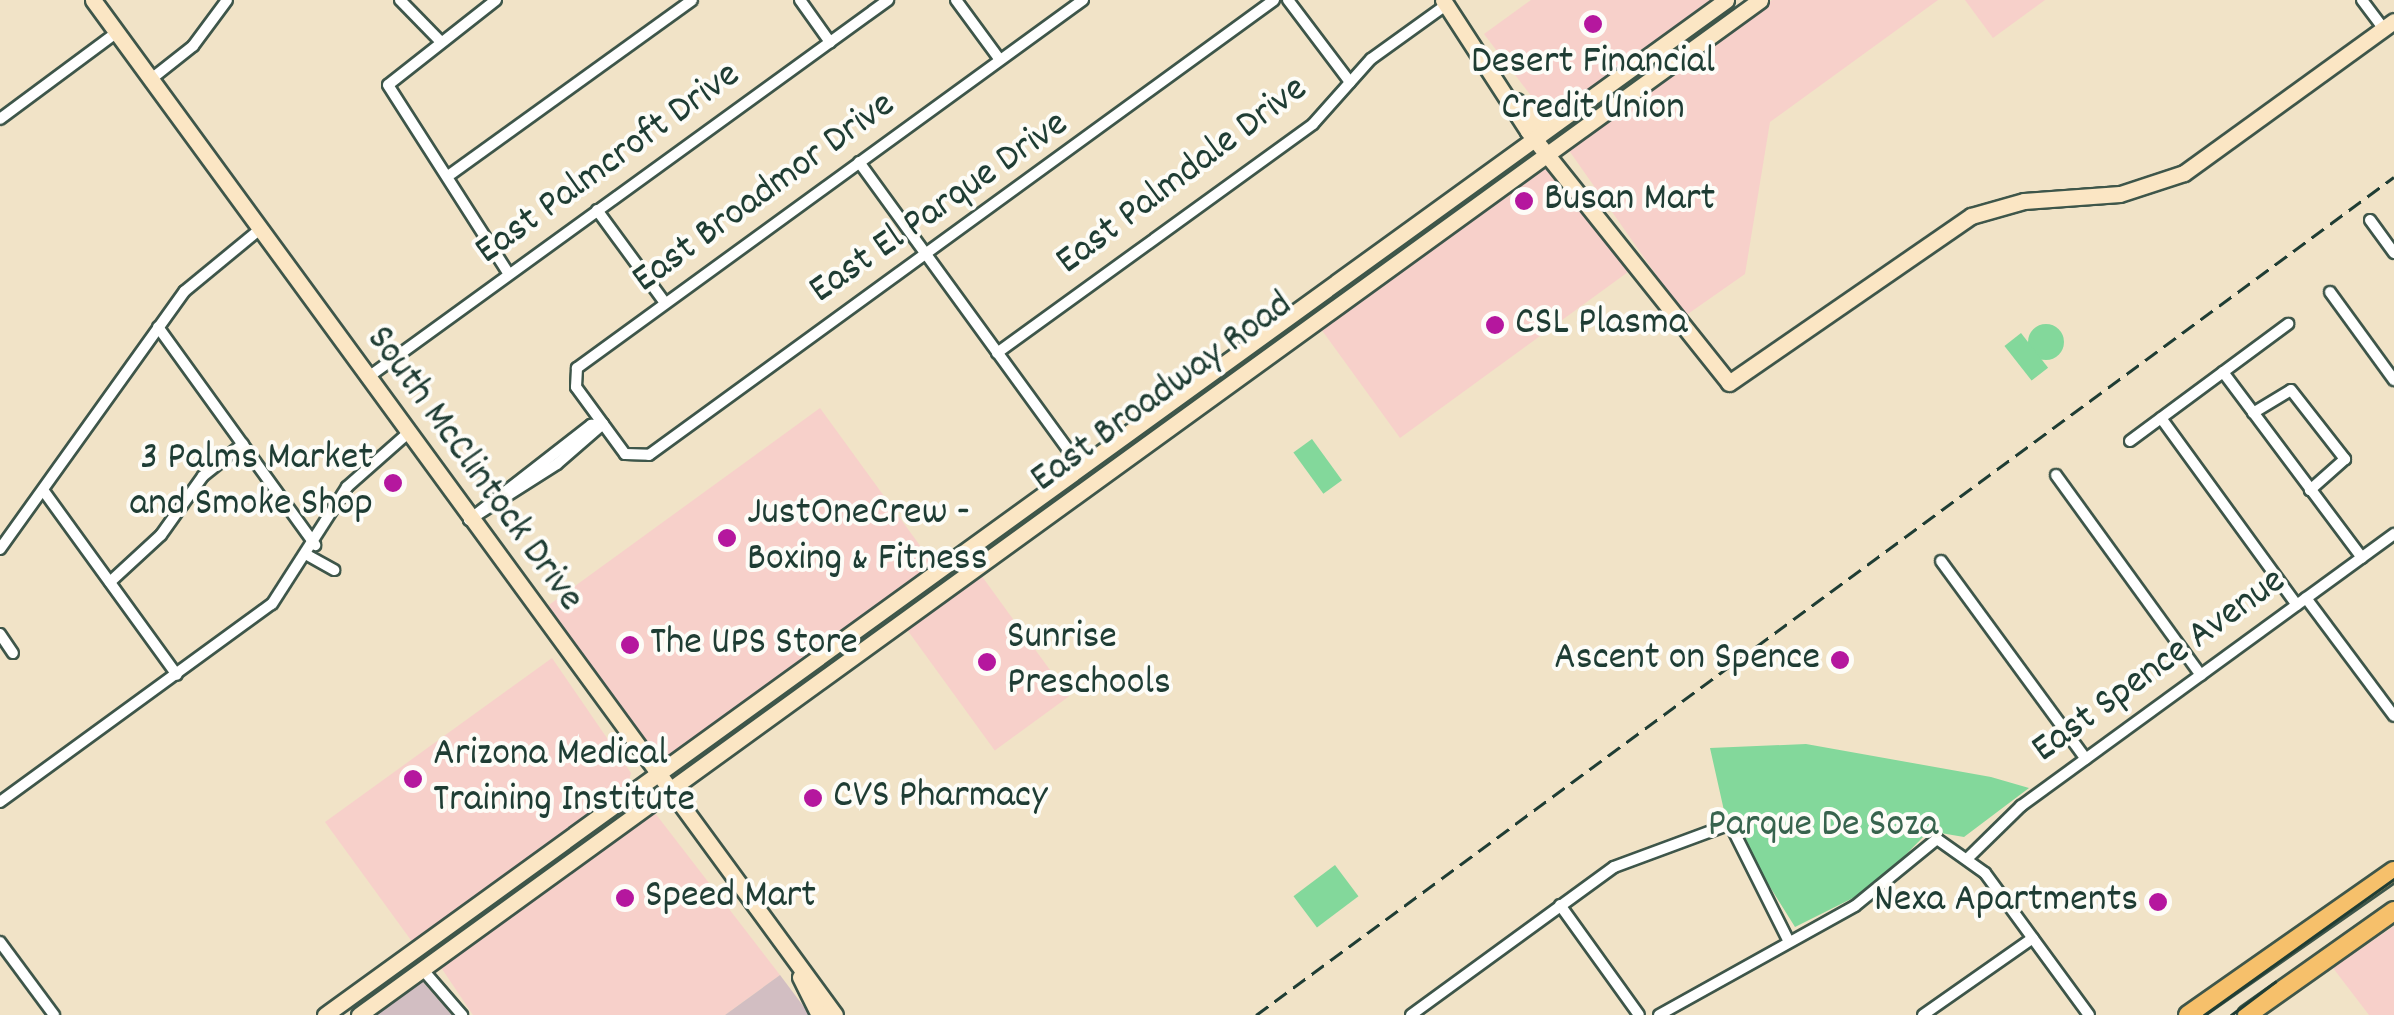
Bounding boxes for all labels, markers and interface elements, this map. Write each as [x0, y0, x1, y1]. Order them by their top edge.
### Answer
marker: Desert Financial Credit Union [1582, 13, 1604, 35]
place label: Desert Financial Credit Union [1471, 40, 1715, 134]
street label: East Palmcroft Drive [467, 53, 751, 277]
street label: East Palmdale Drive [1048, 67, 1318, 287]
street label: East Broadmor Drive [624, 83, 906, 305]
street label: East El Parque Drive [801, 102, 1079, 316]
place label: Busan Mart [1544, 177, 1715, 225]
marker: Busan Mart [1513, 190, 1535, 212]
street label: East Broadway Road [1023, 283, 1303, 505]
place label: CSL Plasma [1515, 301, 1687, 349]
marker: CSL Plasma [1484, 314, 1506, 336]
street label: South McClintock Drive [353, 318, 593, 622]
place label: 3 Palms Market and Smoke Shop [130, 436, 373, 530]
marker: 3 Palms Market and Smoke Shop [382, 472, 404, 494]
place label: JustOneCrew - Boxing & Fitness [747, 491, 988, 585]
marker: JustOneCrew - Boxing & Fitness [716, 527, 738, 549]
street label: East Spence Avenue [2024, 559, 2296, 775]
place label: Sunrise Preschools [1007, 615, 1171, 709]
place label: The UPS Store [650, 621, 858, 669]
marker: The UPS Store [619, 634, 641, 656]
place label: Ascent on Spence [1554, 636, 1820, 684]
marker: Ascent on Spence [1829, 649, 1851, 671]
marker: Sunrise Preschools [976, 651, 998, 673]
place label: Arizona Medical Training Institute [433, 732, 695, 826]
marker: Arizona Medical Training Institute [402, 768, 424, 790]
place label: CVS Pharmacy [833, 774, 1047, 822]
marker: CVS Pharmacy [802, 787, 824, 809]
park label: Parque De Soza [1708, 803, 1938, 851]
place label: Speed Mart [645, 874, 816, 922]
place label: Nexa Apartments [1874, 878, 2138, 926]
marker: Speed Mart [614, 887, 636, 909]
marker: Nexa Apartments [2147, 891, 2169, 913]

